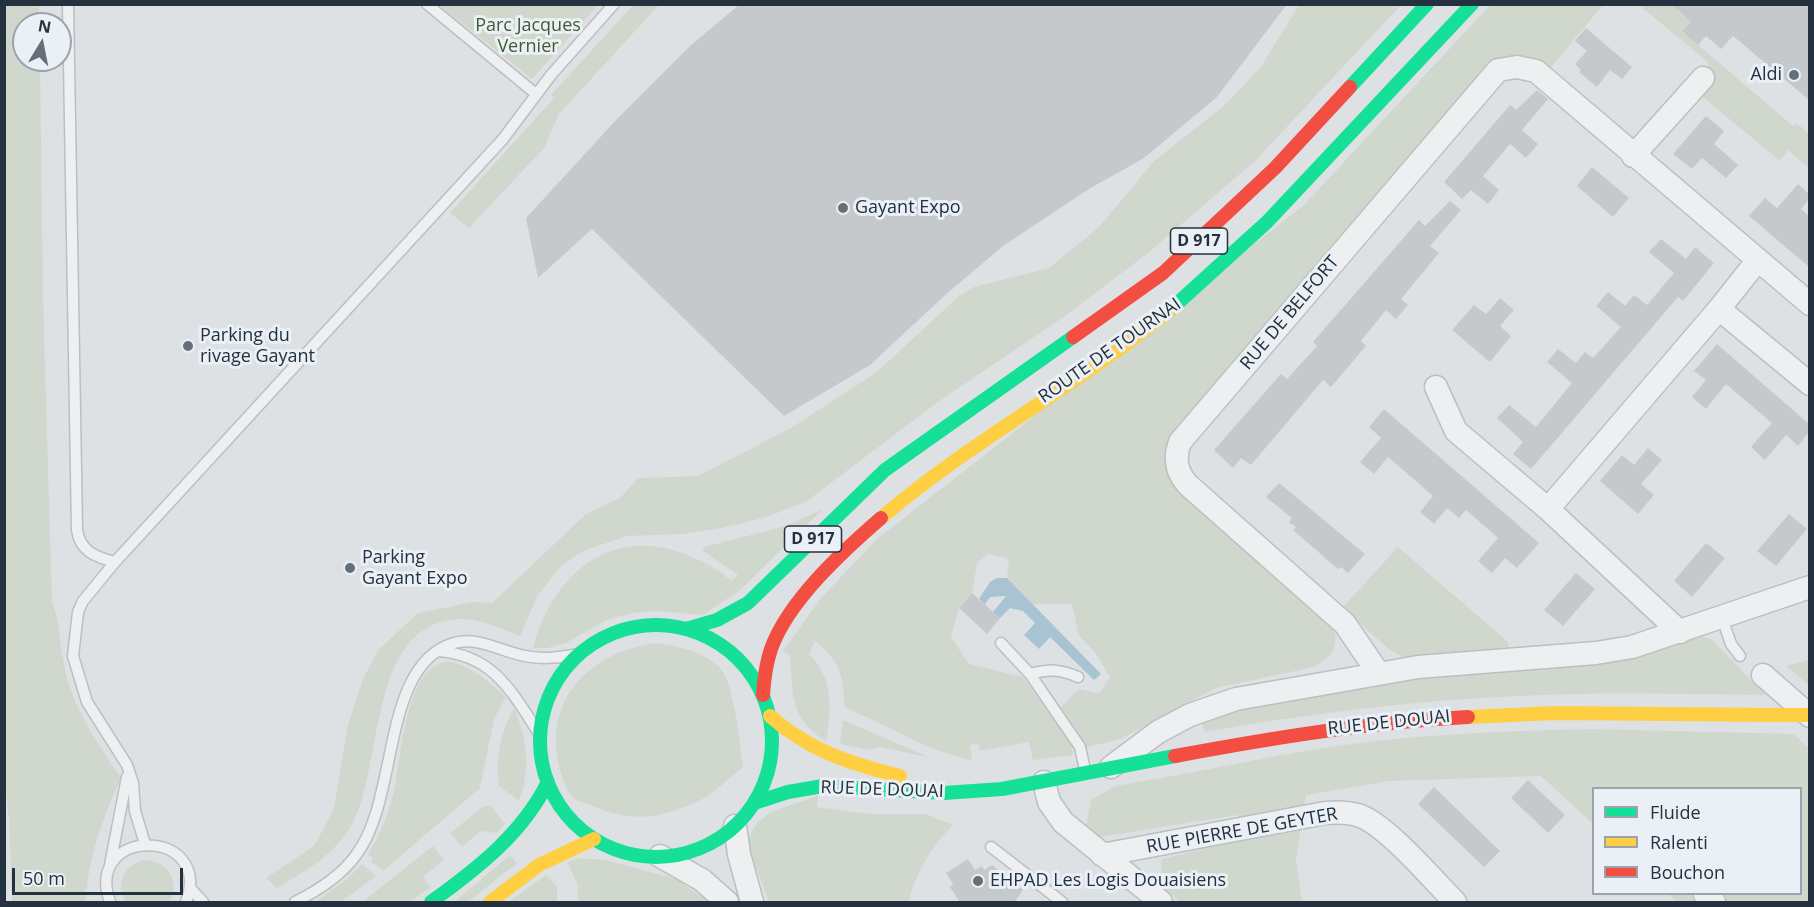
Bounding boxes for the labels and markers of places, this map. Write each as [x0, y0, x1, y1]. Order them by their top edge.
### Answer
place label: Aldi [1751, 64, 1782, 86]
marker: Aldi [1787, 68, 1801, 82]
place label: Gayant Expo [855, 197, 961, 219]
marker: Gayant Expo [836, 201, 850, 215]
place label: Parking du rivage Gayant [200, 325, 315, 368]
marker: Parking du rivage Gayant [181, 339, 195, 353]
place label: Parking Gayant Expo [362, 547, 468, 590]
marker: Parking Gayant Expo [343, 561, 357, 575]
place label: EHPAD Les Logis Douaisiens [990, 870, 1226, 892]
marker: EHPAD Les Logis Douaisiens [971, 874, 985, 888]

